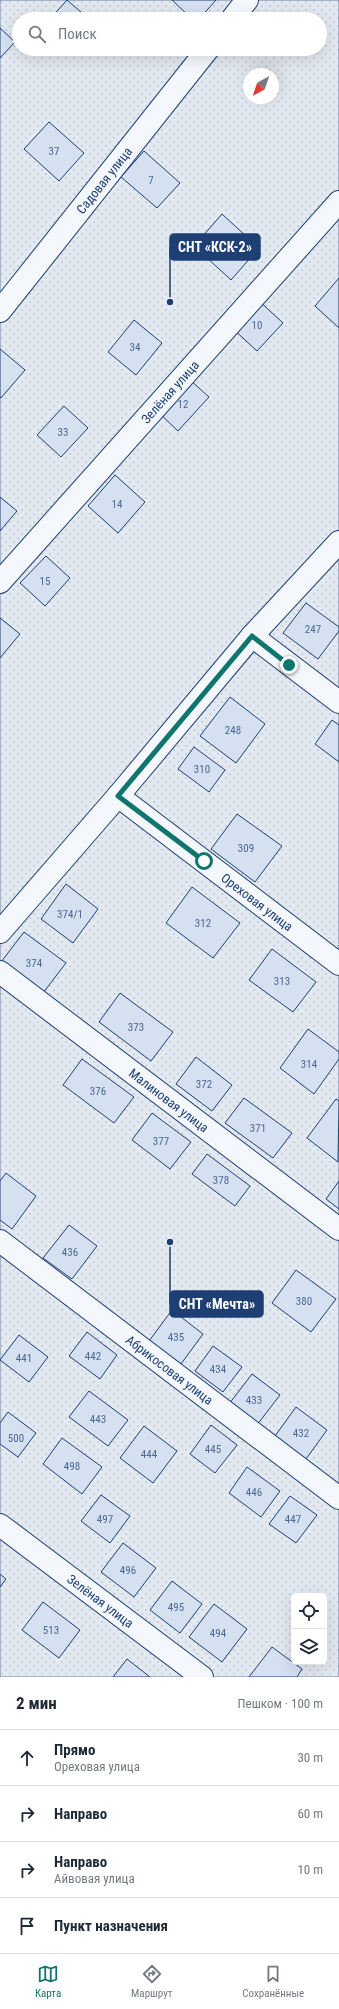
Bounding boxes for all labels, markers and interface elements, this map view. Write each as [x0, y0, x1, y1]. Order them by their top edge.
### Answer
search box [12, 12, 327, 56]
icon: search [26, 23, 48, 45]
text: Поиск [58, 25, 97, 43]
north arrow [243, 68, 279, 104]
street label: Садовая улица [73, 144, 135, 216]
house number: 37 [49, 145, 59, 158]
house number: 7 [148, 174, 154, 187]
callout: СНТ «КСК-2» [170, 234, 260, 260]
text: СНТ «КСК-2» [178, 239, 252, 255]
house number: 10 [252, 319, 262, 332]
house number: 34 [130, 341, 141, 354]
street label: Зелёная улица [138, 357, 202, 426]
house number: 12 [178, 398, 188, 411]
house number: 33 [58, 426, 68, 439]
house number: 14 [112, 498, 123, 511]
house number: 15 [40, 575, 50, 588]
house number: 247 [305, 623, 321, 636]
route end [280, 656, 298, 674]
house number: 248 [225, 724, 241, 737]
house number: 310 [194, 763, 210, 776]
house number: 309 [238, 842, 254, 855]
route start [195, 852, 213, 870]
street label: Ореховая улица [219, 870, 296, 934]
house number: 374/1 [57, 908, 83, 921]
house number: 312 [195, 917, 211, 930]
house number: 374 [26, 957, 43, 970]
house number: 313 [274, 975, 290, 988]
house number: 373 [128, 1021, 144, 1034]
house number: 314 [301, 1058, 318, 1071]
street label: Малиновая улица [126, 1065, 212, 1135]
house number: 372 [196, 1078, 212, 1091]
house number: 376 [90, 1085, 106, 1098]
house number: 371 [250, 1122, 266, 1135]
house number: 377 [153, 1135, 169, 1148]
house number: 378 [213, 1174, 229, 1187]
house number: 436 [62, 1246, 78, 1259]
callout: СНТ «Мечта» [170, 1291, 263, 1317]
house number: 380 [296, 1295, 312, 1308]
text: СНТ «Мечта» [179, 1296, 255, 1312]
house number: 435 [168, 1331, 184, 1344]
street label: Абрикосовая улица [123, 1332, 216, 1408]
house number: 442 [85, 1350, 101, 1363]
house number: 441 [16, 1352, 32, 1365]
house number: 434 [210, 1363, 227, 1376]
house number: 433 [246, 1394, 262, 1407]
house number: 443 [90, 1413, 106, 1426]
house number: 432 [293, 1427, 309, 1440]
house number: 500 [8, 1432, 24, 1445]
house number: 445 [205, 1443, 221, 1456]
house number: 444 [141, 1448, 158, 1461]
house number: 498 [64, 1460, 80, 1473]
house number: 446 [246, 1486, 262, 1499]
house number: 497 [97, 1513, 113, 1526]
house number: 447 [285, 1513, 301, 1526]
house number: 496 [120, 1564, 136, 1577]
street label: Зелёная улица [65, 1571, 137, 1631]
map controls [291, 1593, 327, 1665]
button: locate [291, 1593, 327, 1629]
house number: 495 [168, 1601, 184, 1614]
house number: 513 [43, 1624, 59, 1637]
house number: 494 [210, 1627, 227, 1640]
button: layers [291, 1629, 327, 1665]
text: 2 мин [16, 1693, 57, 1713]
text: Пешком · 100 m [237, 1696, 323, 1711]
text: Прямо [54, 1741, 95, 1759]
icon: ahead [16, 1747, 38, 1769]
text: 30 m [297, 1750, 323, 1765]
text: Ореховая улица [54, 1759, 140, 1774]
icon: right [16, 1803, 38, 1825]
text: Направо [54, 1805, 107, 1823]
text: 60 m [297, 1806, 323, 1821]
text: Направо [54, 1853, 107, 1871]
icon: right [16, 1859, 38, 1881]
text: 10 m [297, 1862, 323, 1877]
text: Айвовая улица [54, 1871, 135, 1886]
icon: arrive [16, 1915, 38, 1937]
text: Пункт назначения [54, 1917, 168, 1935]
tab: Карта [35, 1963, 61, 2000]
tab: Маршрут [131, 1963, 172, 2000]
tab: Сохранённые [242, 1963, 304, 2000]

